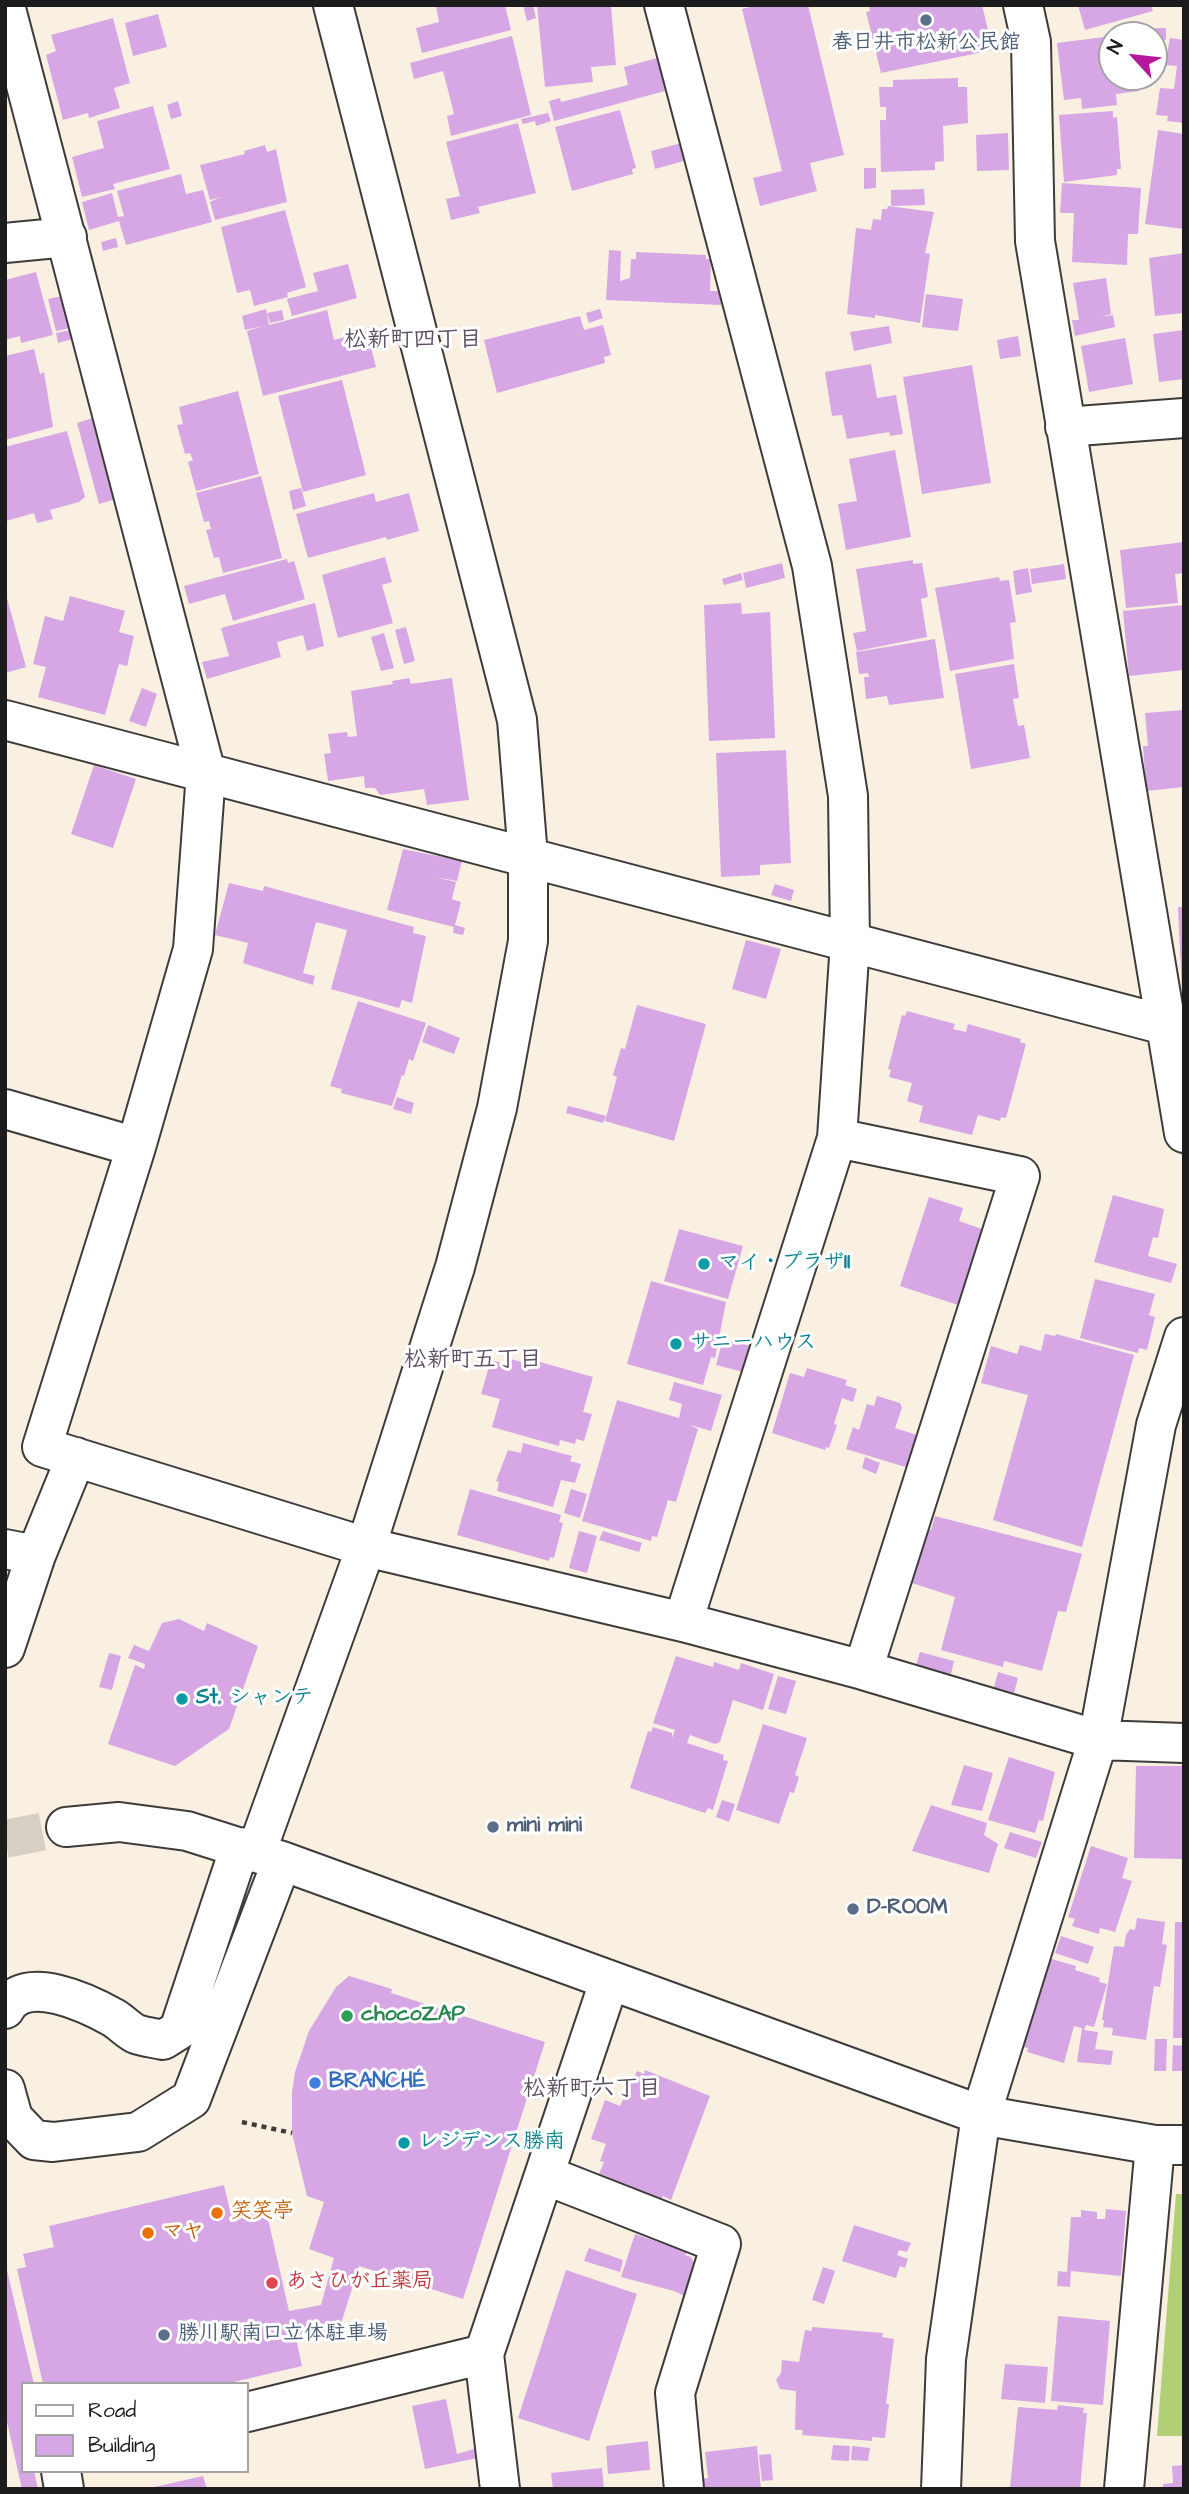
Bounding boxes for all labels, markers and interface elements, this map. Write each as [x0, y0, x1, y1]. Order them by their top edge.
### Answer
marker: 春日井市松新公民館 [918, 12, 934, 28]
north arrow [1098, 21, 1168, 91]
place label: 春日井市松新公民館 [832, 31, 1020, 57]
text: N [1101, 36, 1130, 59]
district label: 松新町四丁目 [344, 327, 482, 355]
place label: マイ・プラザII [718, 1251, 850, 1277]
marker: マイ・プラザII [696, 1256, 712, 1272]
place label: サニーハウス [690, 1331, 816, 1357]
marker: サニーハウス [668, 1336, 684, 1352]
district label: 松新町五丁目 [404, 1347, 542, 1375]
place label: St. シャンテ [196, 1686, 313, 1712]
marker: St. シャンテ [174, 1691, 190, 1707]
place label: mini mini [507, 1814, 582, 1840]
marker: mini mini [485, 1819, 501, 1835]
place label: D-ROOM [867, 1896, 948, 1922]
marker: D-ROOM [845, 1901, 861, 1917]
place label: chocoZAP [361, 2003, 465, 2029]
marker: chocoZAP [339, 2008, 355, 2024]
place label: BRANCHÉ [329, 2070, 426, 2096]
marker: BRANCHÉ [307, 2075, 323, 2091]
district label: 松新町六丁目 [523, 2076, 661, 2104]
place label: レジデンス勝南 [418, 2130, 565, 2156]
marker: レジデンス勝南 [396, 2135, 412, 2151]
place label: 笑笑亭 [231, 2200, 294, 2226]
marker: 笑笑亭 [209, 2205, 225, 2221]
place label: マヤ [162, 2220, 204, 2246]
marker: マヤ [140, 2225, 156, 2241]
place label: あさひが丘薬局 [286, 2270, 433, 2296]
marker: あさひが丘薬局 [264, 2275, 280, 2291]
place label: 勝川駅南口立体駐車場 [178, 2322, 388, 2348]
marker: 勝川駅南口立体駐車場 [156, 2327, 172, 2343]
legend [21, 2382, 248, 2473]
text: Road [88, 2396, 136, 2425]
text: Building [88, 2431, 155, 2460]

